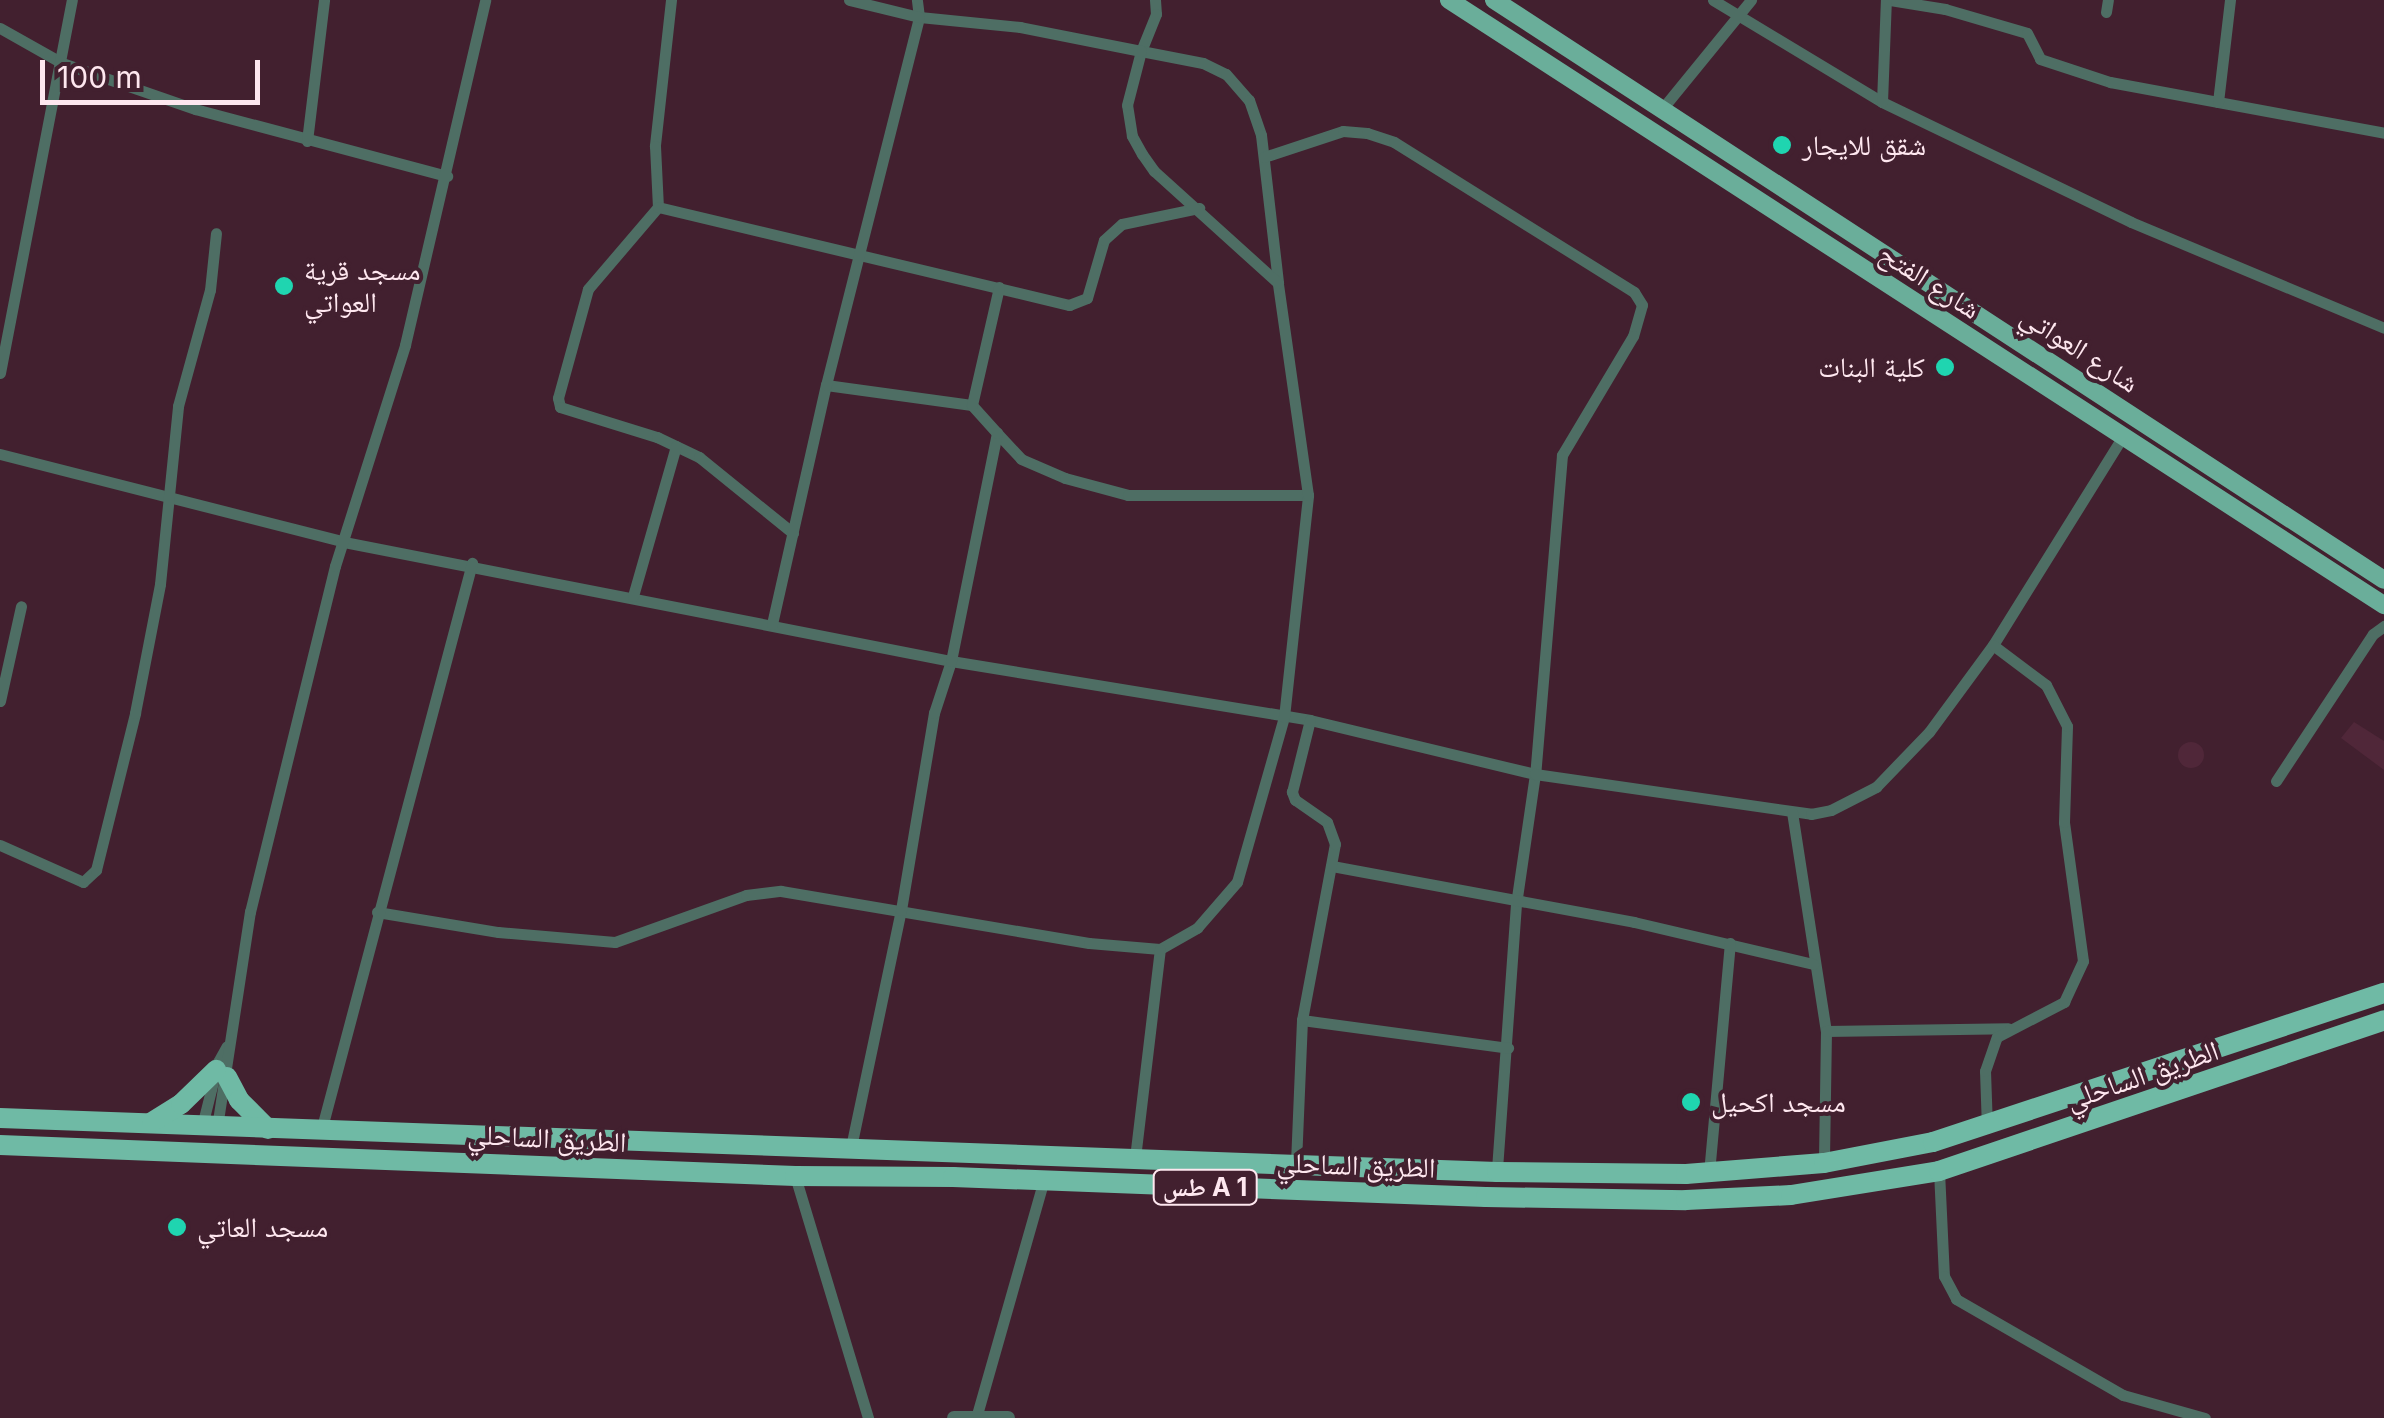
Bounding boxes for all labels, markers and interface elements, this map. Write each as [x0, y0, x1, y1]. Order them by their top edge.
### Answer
scale bar [45, 40, 265, 102]
text: 100 m [57, 59, 142, 95]
place label: شقق للايجار [1802, 128, 1926, 162]
marker: شقق للايجار [1771, 134, 1793, 156]
street label: شارع الفتح [1873, 236, 1987, 326]
place label: مسجد قرية العواتي [304, 253, 420, 319]
marker: مسجد قرية العواتي [273, 275, 295, 297]
street label: شارع العواتي [2015, 298, 2145, 400]
place label: كلية البنات [1818, 350, 1925, 384]
marker: كلية البنات [1934, 356, 1956, 378]
street label: الطريق الساحلي [2061, 1033, 2223, 1117]
place label: مسجد اكحيل [1711, 1085, 1846, 1119]
marker: مسجد اكحيل [1680, 1091, 1702, 1113]
street label: الطريق الساحلي [467, 1117, 627, 1159]
street label: الطريق الساحلي [1276, 1145, 1436, 1185]
road number: طس A 1 [1152, 1167, 1258, 1207]
place label: مسجد العاتي [197, 1210, 328, 1244]
marker: مسجد العاتي [166, 1216, 188, 1238]

